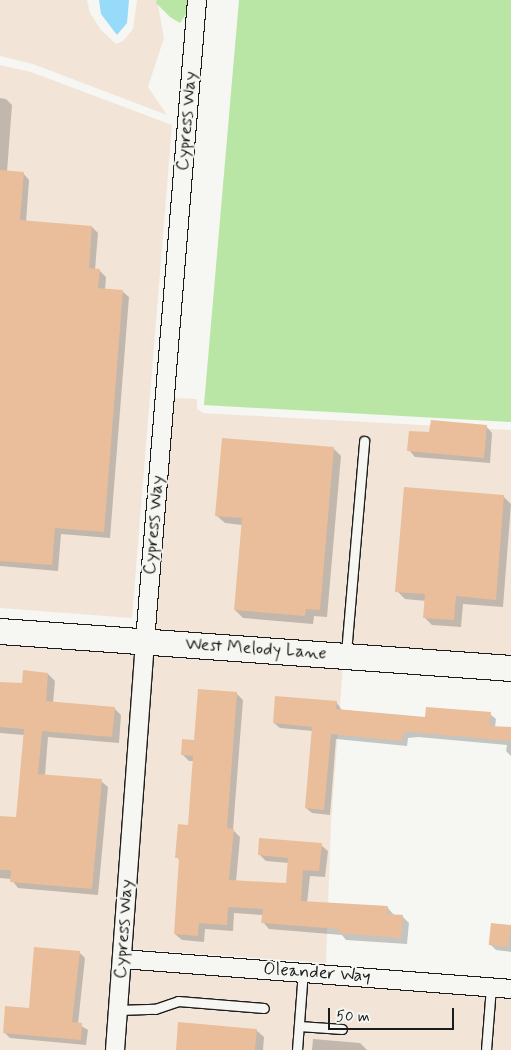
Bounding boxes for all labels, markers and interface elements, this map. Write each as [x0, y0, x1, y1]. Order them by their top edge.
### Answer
street label: Cypress Way [172, 70, 202, 172]
street label: Cypress Way [139, 474, 169, 576]
street label: West Melody Lane [186, 633, 326, 665]
street label: Cypress Way [110, 878, 138, 980]
street label: Oleander Way [261, 958, 373, 988]
scale bar [331, 998, 457, 1030]
text: 50 m [336, 1007, 370, 1027]

